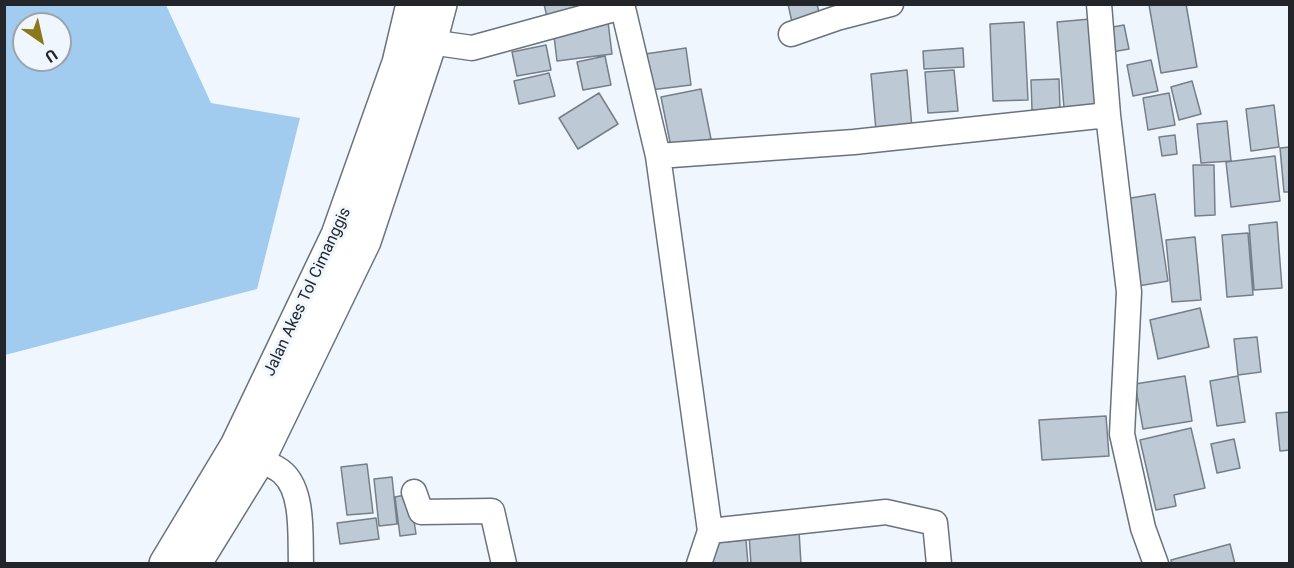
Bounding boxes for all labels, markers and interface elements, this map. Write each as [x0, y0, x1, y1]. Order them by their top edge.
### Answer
north arrow [12, 12, 72, 72]
text: U [42, 45, 61, 66]
street label: Jalan Akes Tol Cimanggis [260, 205, 356, 379]

